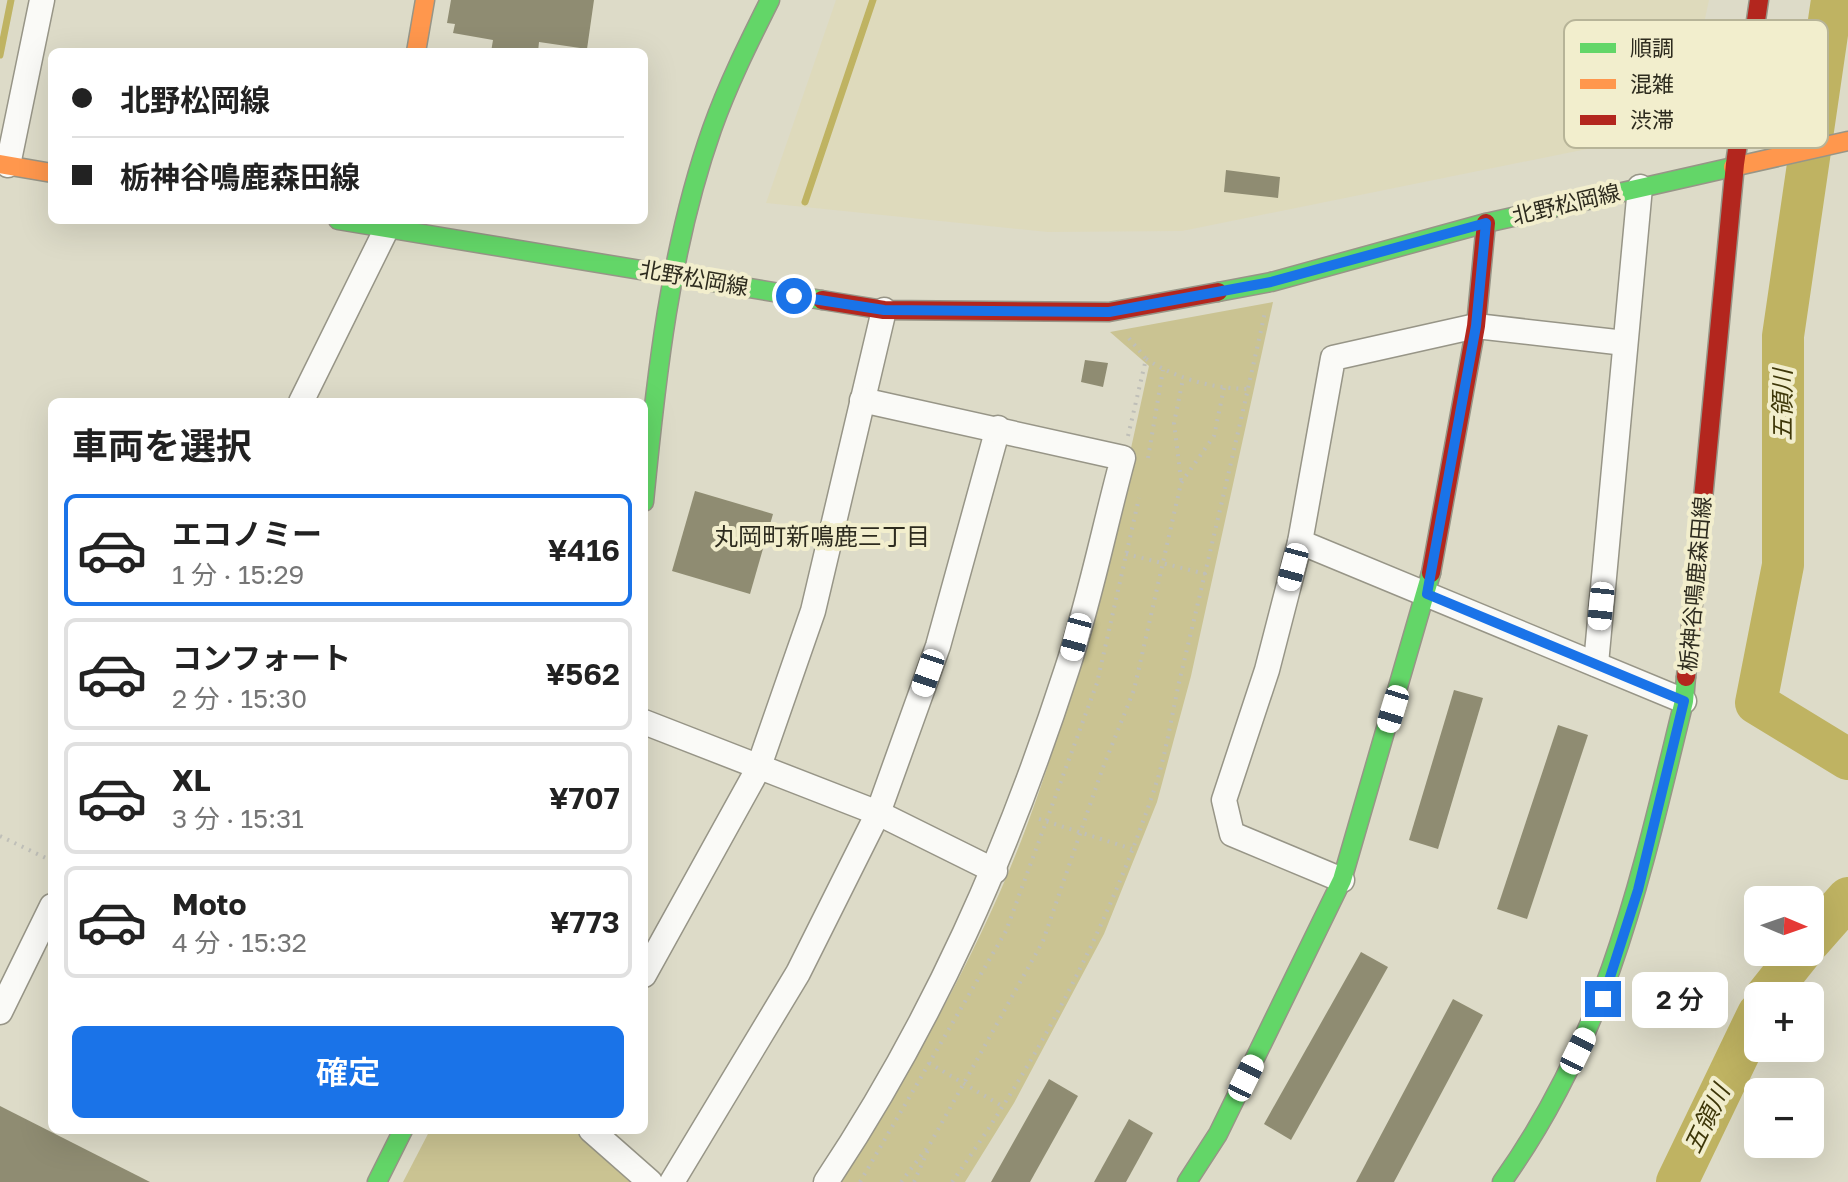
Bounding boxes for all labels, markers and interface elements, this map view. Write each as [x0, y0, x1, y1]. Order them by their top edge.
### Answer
legend [1564, 20, 1828, 148]
text: 順調 [1630, 34, 1674, 61]
text: 混雑 [1630, 70, 1674, 97]
text: 北野松岡線 [120, 82, 270, 118]
text: 渋滞 [1630, 106, 1674, 133]
text: 栃神谷鳴鹿森田線 [120, 159, 360, 195]
street label: 北野松岡線 [1509, 178, 1623, 229]
street label: 北野松岡線 [638, 255, 751, 300]
route start [776, 278, 812, 314]
water label: 五領川 [1767, 366, 1796, 441]
text: 車両を選択 [72, 424, 252, 467]
street label: 栃神谷鳴鹿森田線 [1673, 495, 1716, 673]
icon: car [76, 514, 148, 586]
text: エコノミー [172, 516, 322, 552]
district label: 丸岡町新鳴鹿三丁目 [714, 521, 930, 550]
text: ¥416 [548, 532, 620, 568]
car [1275, 541, 1311, 593]
text: 1 分 · 15:29 [172, 559, 304, 590]
car [1587, 581, 1615, 631]
car [1058, 611, 1094, 663]
icon: car [76, 638, 148, 710]
text: コンフォート [172, 640, 351, 676]
car [909, 646, 947, 700]
text: ¥562 [546, 656, 620, 692]
text: 2 分 · 15:30 [172, 683, 307, 714]
car [1375, 683, 1411, 735]
icon: car [76, 762, 148, 834]
text: XL [172, 762, 211, 798]
text: ¥707 [549, 780, 620, 816]
text: 3 分 · 15:31 [172, 803, 304, 834]
icon: car [76, 886, 148, 958]
text: Moto [172, 886, 247, 922]
north arrow [1744, 886, 1824, 966]
map controls [1744, 886, 1824, 1158]
text: ¥773 [550, 904, 620, 940]
text: 4 分 · 15:32 [172, 927, 307, 958]
callout: 2 分 [1631, 971, 1727, 1027]
route end [1585, 981, 1621, 1017]
button: + [1744, 982, 1824, 1062]
text: 2 分 [1656, 984, 1704, 1015]
car [1557, 1024, 1599, 1078]
button: 確定 [72, 1026, 624, 1118]
car [1225, 1051, 1267, 1105]
water label: 五領川 [1677, 1077, 1736, 1157]
button: − [1744, 1078, 1824, 1158]

